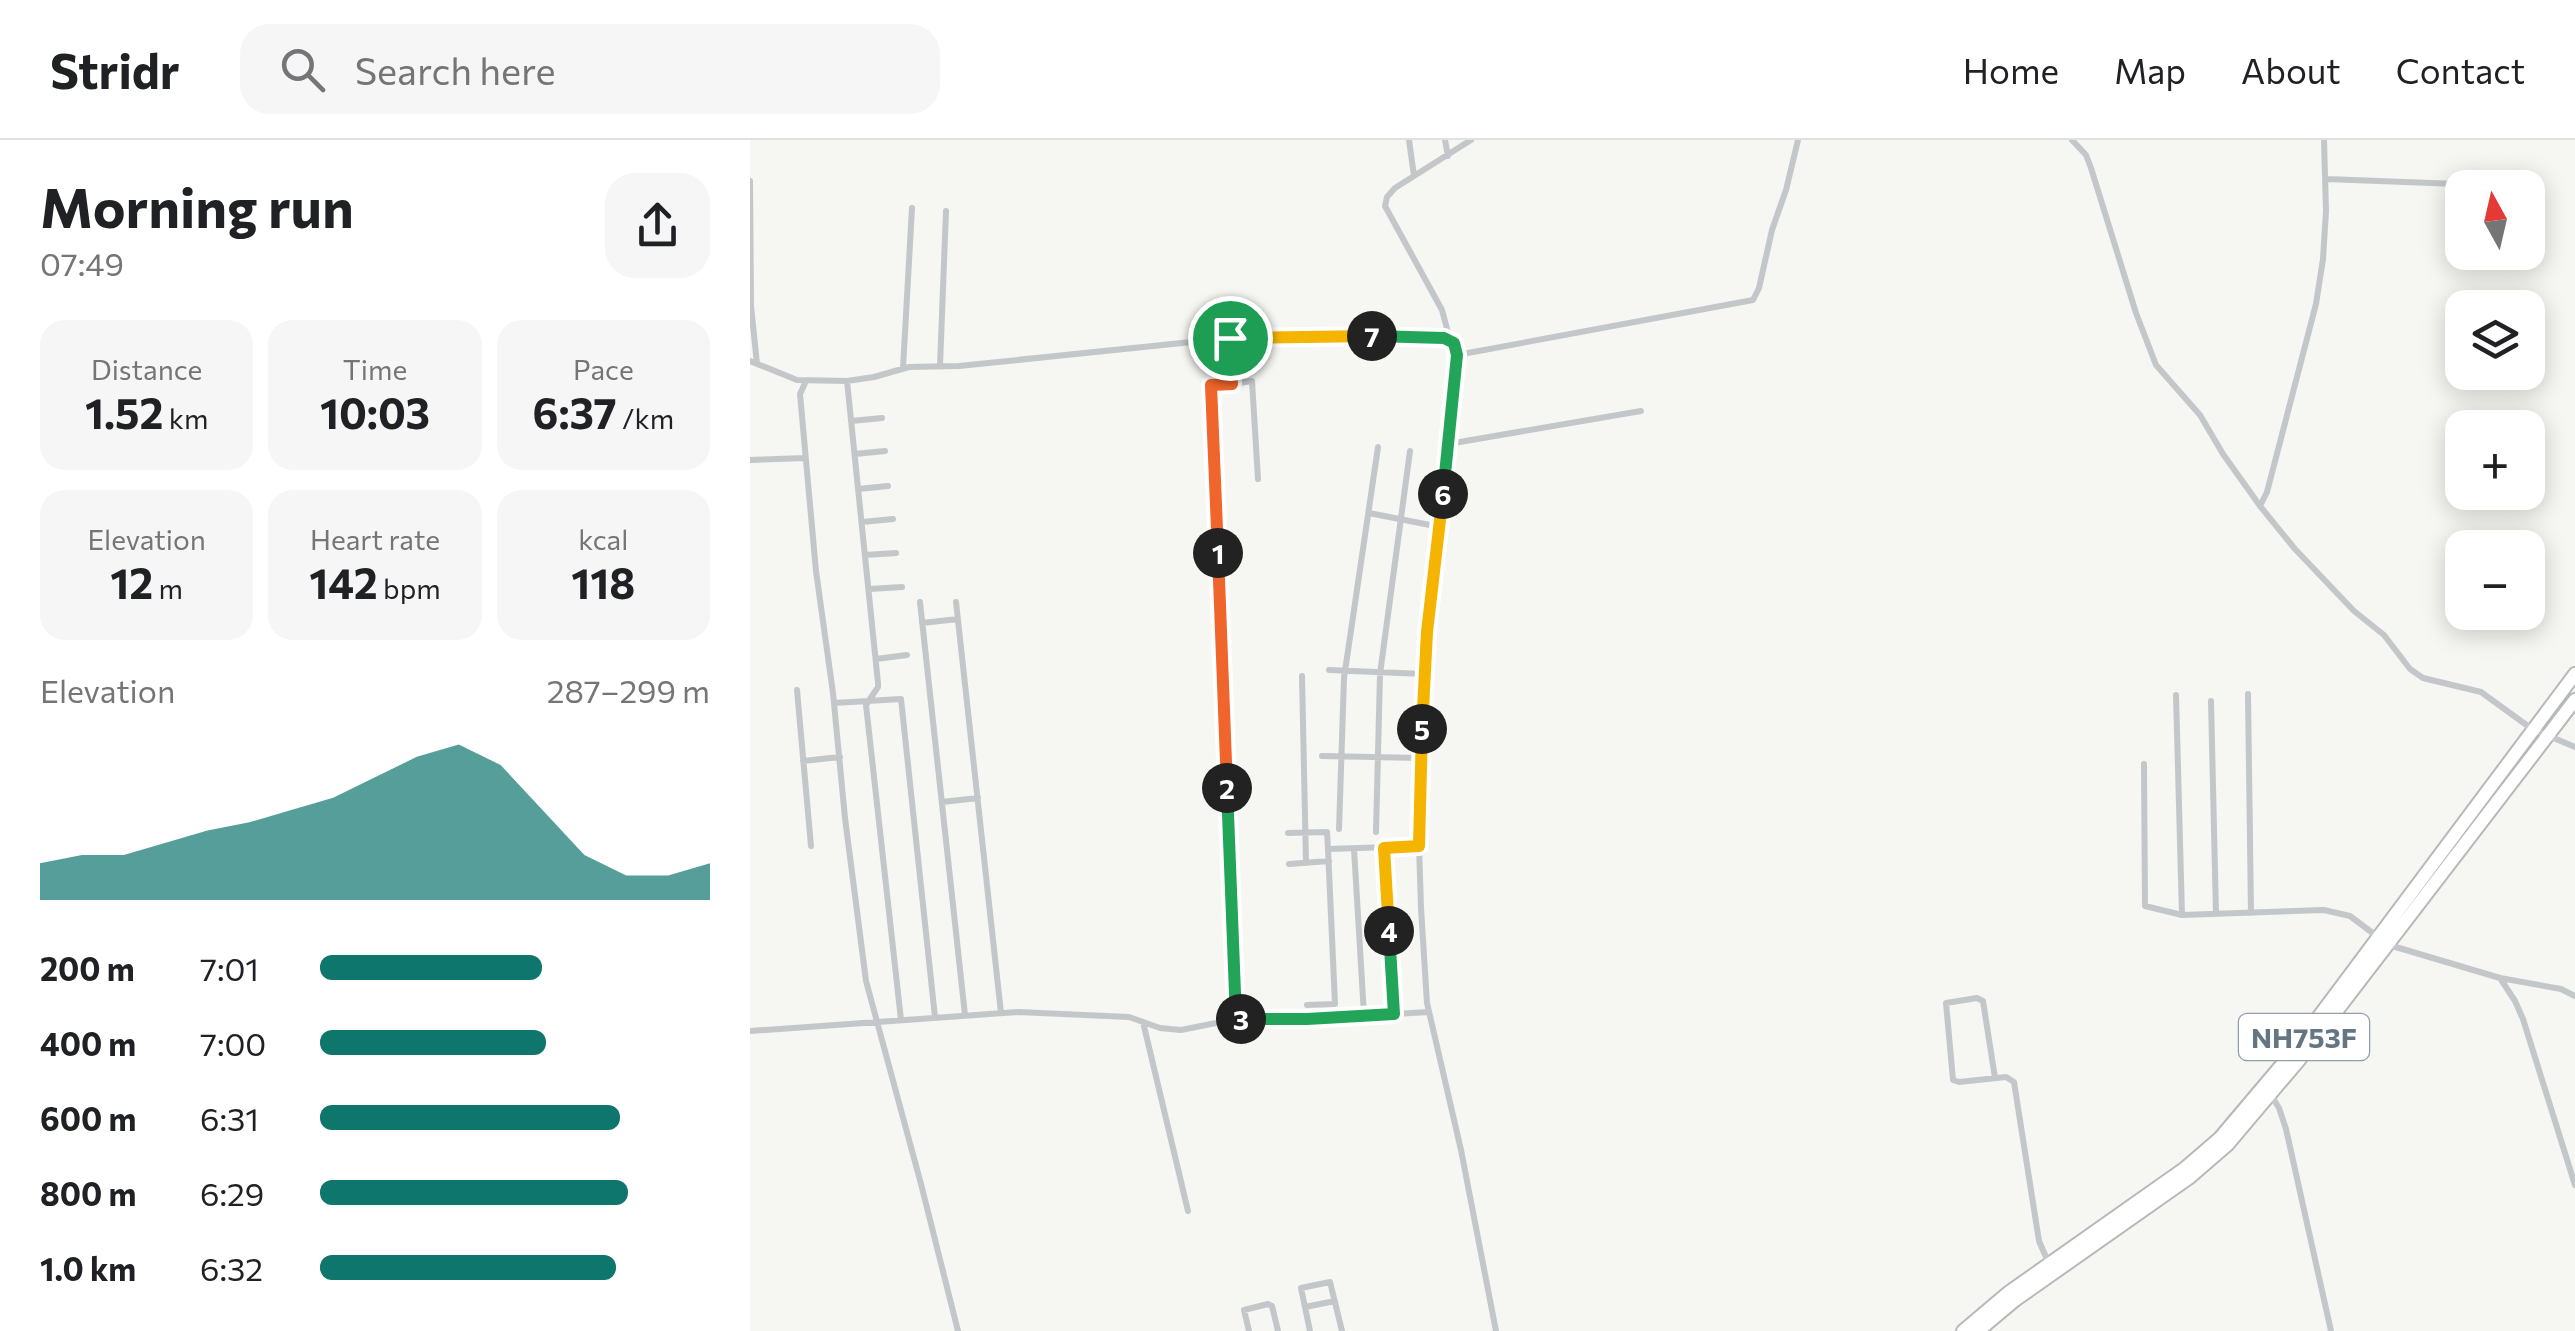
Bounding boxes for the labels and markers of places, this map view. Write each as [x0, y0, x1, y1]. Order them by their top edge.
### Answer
pin [1188, 296, 1273, 381]
pin: 7 [1347, 311, 1397, 361]
pin: 6 [1418, 469, 1468, 519]
pin: 1 [1193, 528, 1243, 578]
pin: 5 [1397, 704, 1447, 754]
pin: 2 [1202, 763, 1252, 813]
pin: 4 [1364, 906, 1414, 956]
pin: 3 [1216, 994, 1266, 1044]

